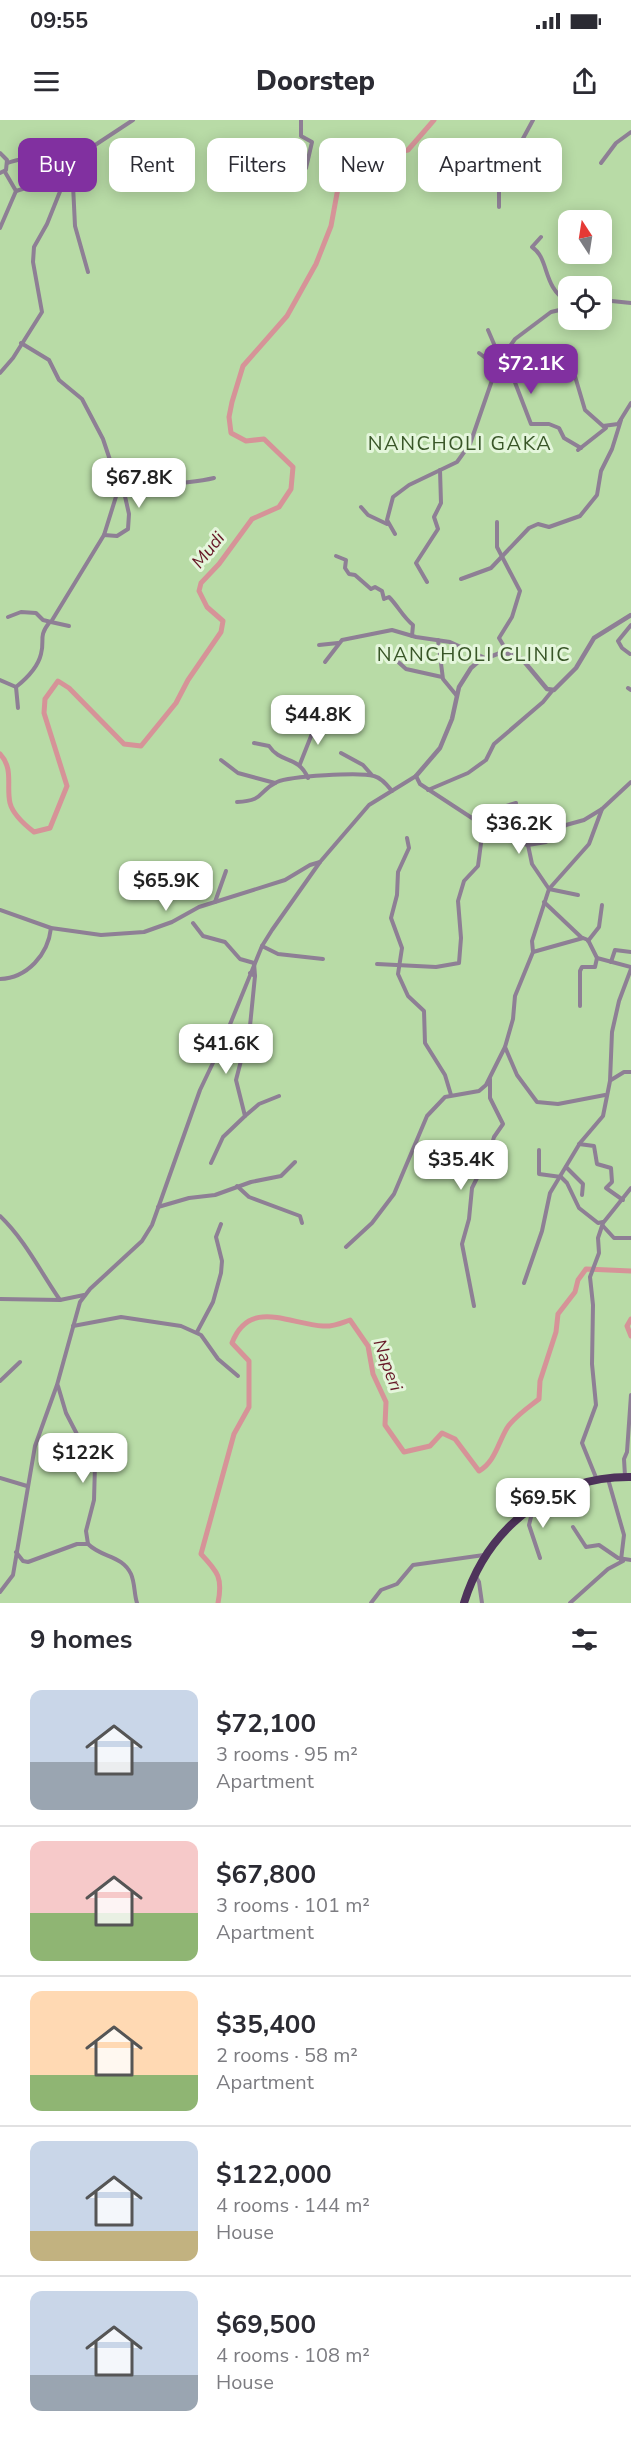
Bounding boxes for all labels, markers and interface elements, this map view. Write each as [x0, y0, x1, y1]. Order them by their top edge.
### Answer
text: 09:55 [30, 6, 88, 36]
text: Doorstep [256, 63, 375, 100]
icon: menu [30, 65, 63, 98]
icon: share [568, 65, 601, 98]
chip: Buy [18, 138, 97, 192]
chip: Rent [109, 138, 195, 192]
chip: Filters [207, 138, 307, 192]
chip: New [319, 138, 406, 192]
chip: Apartment [418, 138, 562, 192]
north arrow [558, 210, 612, 264]
map controls [558, 210, 612, 330]
button: locate [558, 276, 612, 330]
pin: $72.1K [482, 344, 580, 395]
text: $72.1K [498, 350, 564, 377]
district label: NANCHOLI GAKA [368, 430, 552, 457]
pin: $67.8K [90, 458, 188, 509]
text: $67.8K [106, 464, 172, 491]
water label: Mudi [186, 526, 230, 573]
district label: NANCHOLI CLINIC [377, 641, 571, 668]
pin: $44.8K [269, 695, 367, 746]
text: $44.8K [285, 701, 351, 728]
pin: $36.2K [470, 804, 568, 855]
text: $36.2K [486, 810, 552, 837]
pin: $65.9K [117, 861, 215, 912]
text: $65.9K [133, 867, 199, 894]
pin: $41.6K [177, 1024, 275, 1075]
text: $41.6K [193, 1030, 259, 1057]
pin: $35.4K [412, 1140, 510, 1191]
text: $35.4K [428, 1146, 494, 1173]
water label: Naperi [368, 1336, 409, 1395]
pin: $122K [41, 1433, 125, 1484]
text: $122K [52, 1439, 114, 1466]
pin: $69.5K [494, 1478, 592, 1529]
text: $69.5K [510, 1484, 576, 1511]
text: 9 homes [30, 1622, 132, 1657]
icon: filters [568, 1623, 601, 1656]
text: $72,100 [216, 1706, 316, 1741]
icon: home [78, 1714, 150, 1786]
text: 3 rooms · 95 m² [216, 1741, 358, 1768]
text: Apartment [216, 1768, 314, 1795]
text: $67,800 [216, 1857, 316, 1892]
icon: home [78, 1865, 150, 1937]
text: 3 rooms · 101 m² [216, 1892, 370, 1919]
text: Apartment [216, 1919, 314, 1946]
text: $35,400 [216, 2007, 316, 2042]
icon: home [78, 2015, 150, 2087]
text: 2 rooms · 58 m² [216, 2042, 358, 2069]
text: Apartment [216, 2069, 314, 2096]
text: $122,000 [216, 2157, 332, 2192]
icon: home [78, 2165, 150, 2237]
text: 4 rooms · 144 m² [216, 2192, 370, 2219]
text: House [216, 2219, 274, 2246]
text: $69,500 [216, 2307, 316, 2342]
icon: home [78, 2315, 150, 2387]
text: 4 rooms · 108 m² [216, 2342, 370, 2369]
text: House [216, 2369, 274, 2396]

